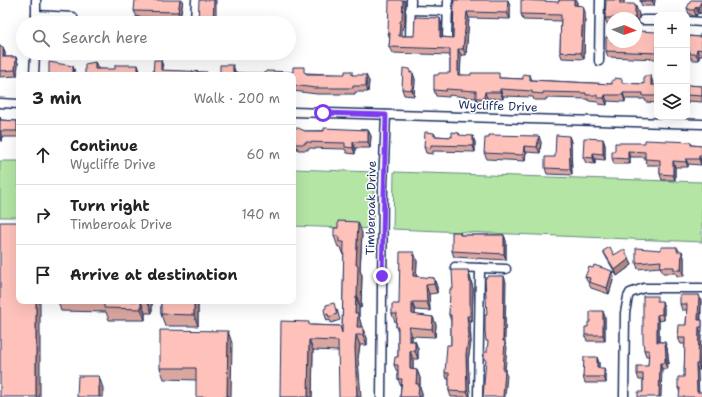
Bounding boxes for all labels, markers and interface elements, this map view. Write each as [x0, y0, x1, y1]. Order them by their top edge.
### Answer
north arrow [606, 12, 642, 48]
map controls [654, 12, 690, 120]
button: + [654, 12, 690, 48]
search box [16, 16, 296, 60]
icon: search [30, 27, 52, 49]
text: Search here [62, 28, 148, 48]
button: − [654, 48, 690, 84]
button: layers [654, 84, 690, 120]
text: 3 min [32, 87, 82, 109]
text: Walk · 200 m [194, 90, 280, 107]
street label: Wycliffe Drive [458, 97, 538, 115]
route start [314, 104, 332, 122]
text: Continue [70, 136, 138, 156]
icon: ahead [32, 144, 54, 166]
text: 60 m [247, 146, 280, 163]
text: Wycliffe Drive [70, 156, 156, 173]
street label: Timberoak Drive [362, 160, 380, 255]
text: Turn right [70, 196, 150, 216]
icon: right [32, 204, 54, 226]
text: 140 m [241, 206, 280, 223]
text: Timberoak Drive [70, 216, 172, 233]
icon: arrive [32, 264, 54, 286]
text: Arrive at destination [70, 265, 238, 285]
route end [373, 267, 391, 285]

